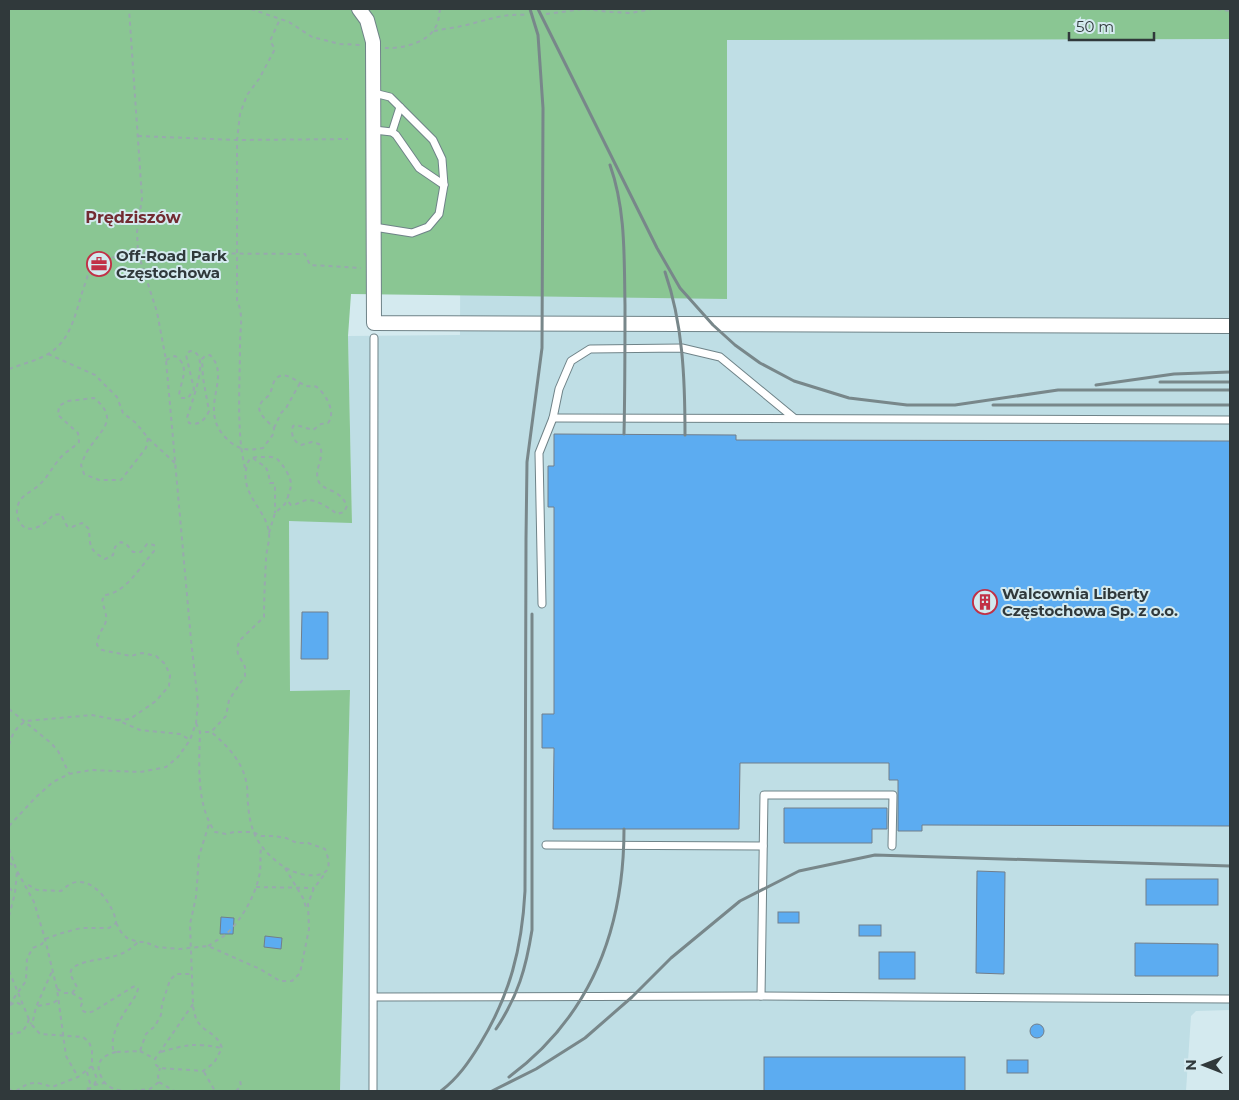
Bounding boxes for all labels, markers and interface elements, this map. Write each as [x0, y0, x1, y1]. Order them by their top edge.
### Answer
scale bar [1069, 10, 1154, 42]
text: 50 m [1076, 17, 1114, 36]
district label: Prędziszów [85, 208, 181, 227]
place label: Off-Road Park Częstochowa [116, 246, 227, 282]
office icon: Off-Road Park Częstochowa [86, 251, 112, 277]
place label: Walcownia Liberty Częstochowa Sp. z o.o. [1002, 584, 1178, 620]
building icon: Walcownia Liberty Częstochowa Sp. z o.o. [972, 589, 998, 615]
north arrow [1179, 1040, 1229, 1090]
text: N [1182, 1059, 1200, 1071]

